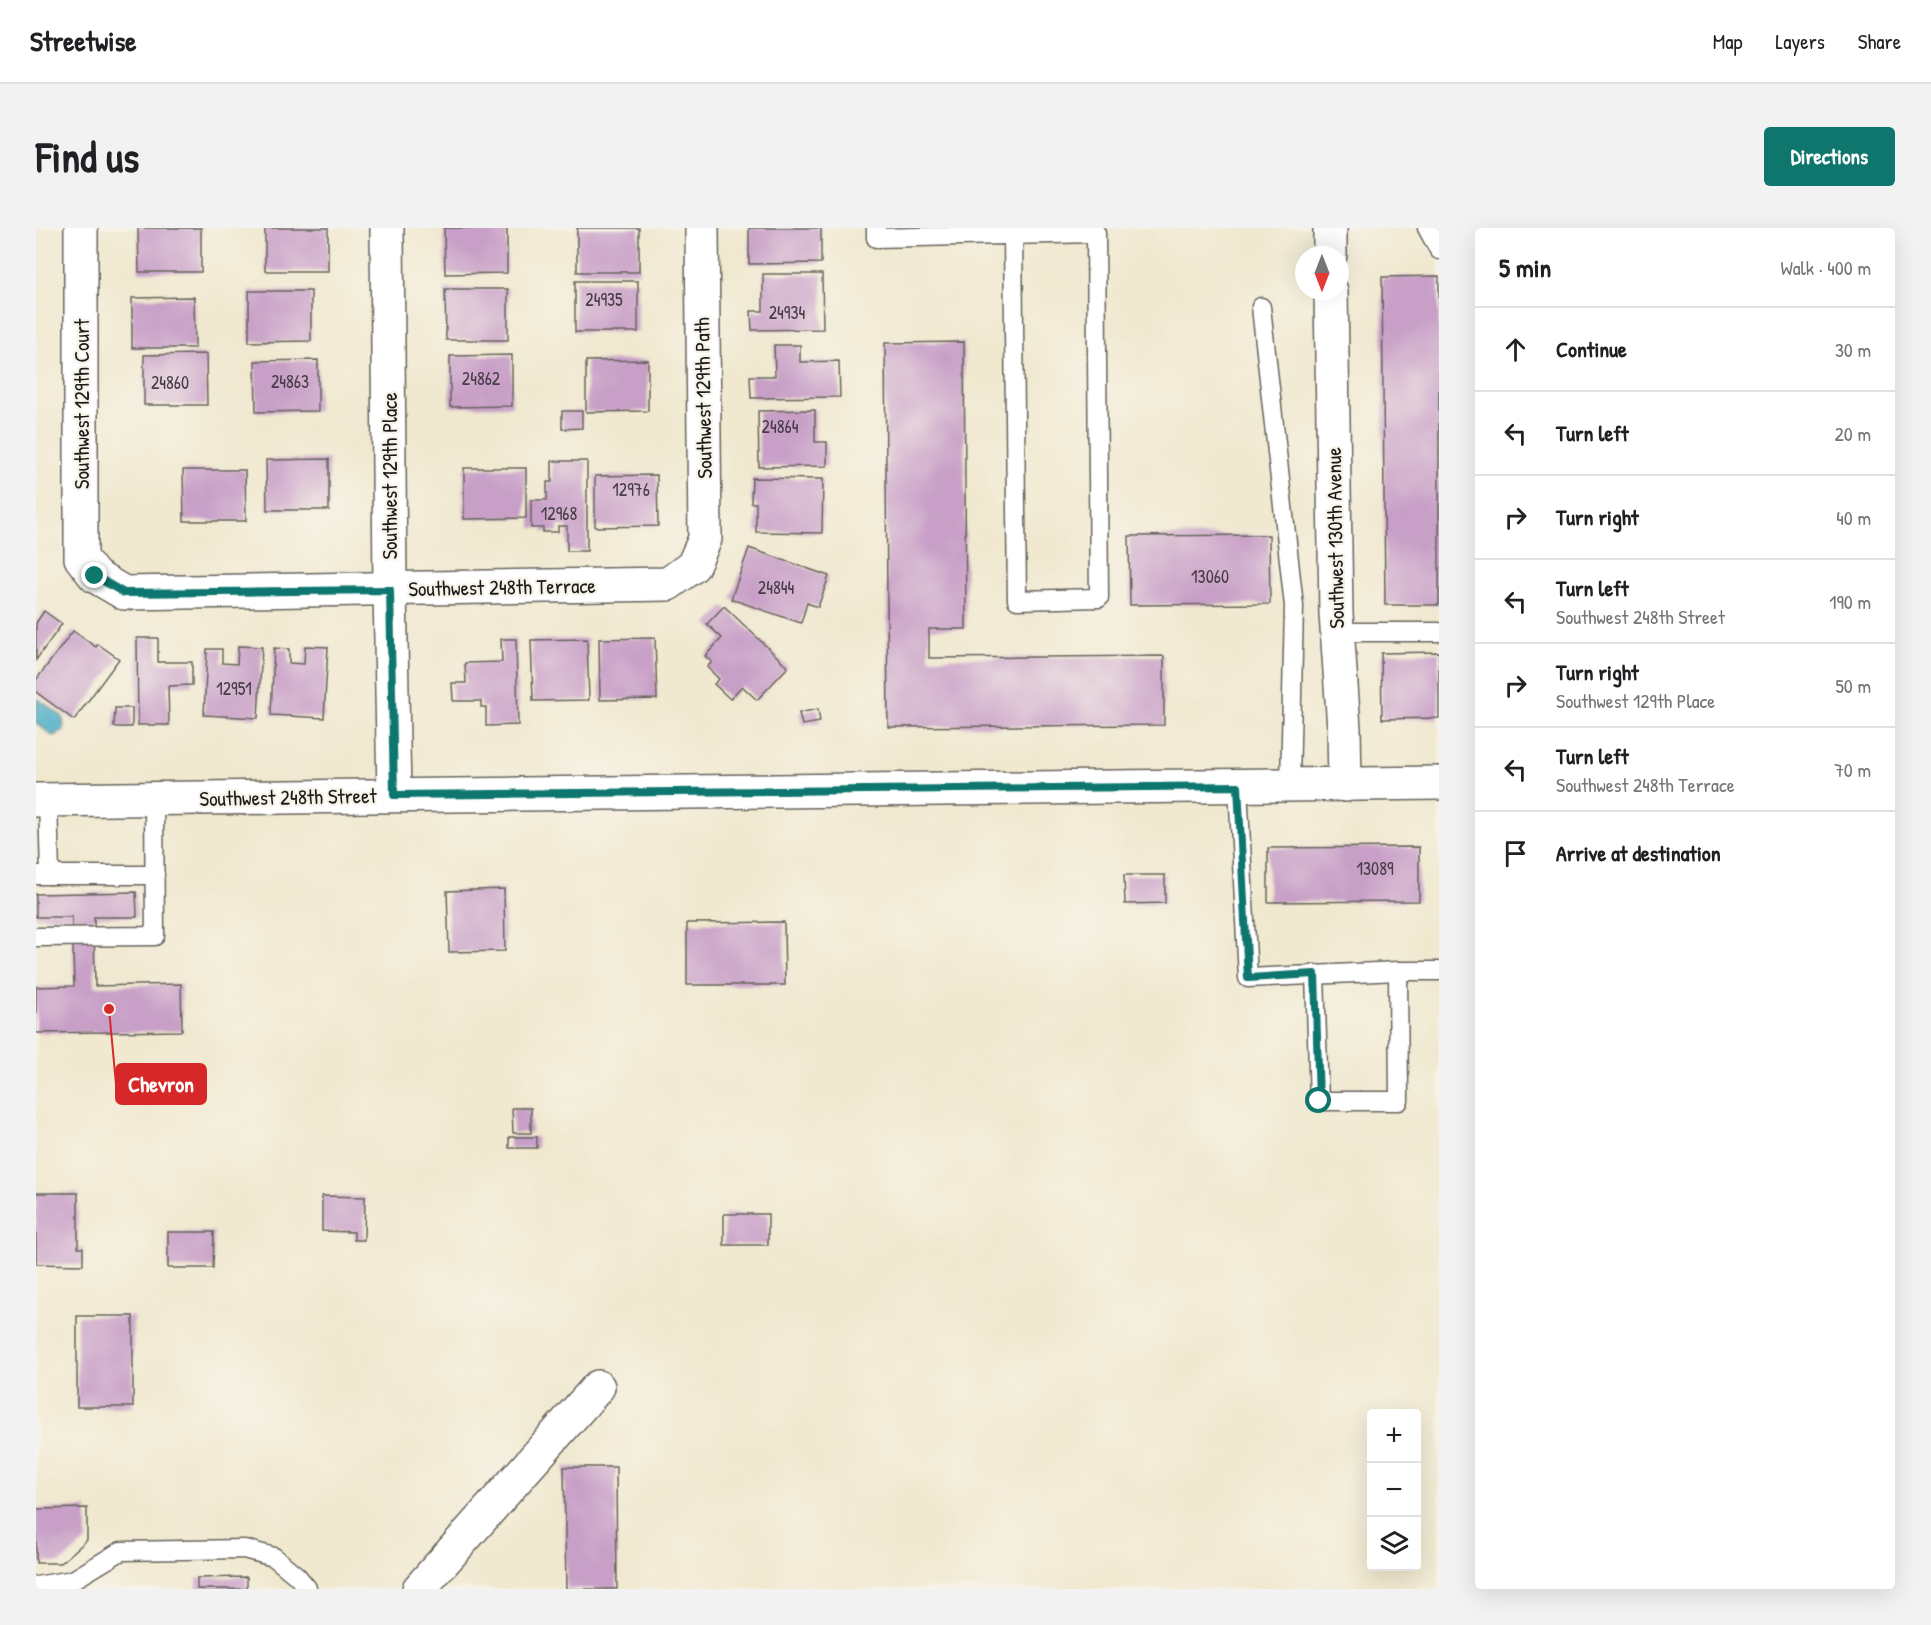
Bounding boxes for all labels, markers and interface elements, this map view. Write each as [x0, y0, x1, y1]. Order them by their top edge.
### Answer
text: Streetwise [30, 22, 136, 60]
text: Map [1713, 27, 1742, 56]
text: Layers [1775, 27, 1825, 56]
text: Share [1858, 27, 1901, 56]
button: Directions [1764, 127, 1895, 186]
text: Find us [36, 128, 139, 185]
north arrow [1295, 246, 1349, 300]
text: 5 min [1499, 250, 1551, 285]
text: Walk · 400 m [1780, 254, 1871, 281]
house number: 24935 [585, 287, 623, 312]
house number: 24934 [769, 300, 806, 325]
street label: Southwest 129th Path [687, 317, 719, 479]
street label: Southwest 129th Court [67, 318, 96, 489]
icon: ahead [1499, 333, 1532, 366]
text: Continue [1556, 334, 1627, 364]
text: 30 m [1835, 336, 1871, 363]
house number: 24862 [462, 366, 501, 391]
house number: 24863 [271, 369, 309, 394]
house number: 24860 [151, 370, 189, 395]
street label: Southwest 129th Place [375, 392, 404, 560]
house number: 24864 [762, 414, 799, 439]
icon: left [1499, 417, 1532, 450]
text: Turn left [1556, 418, 1629, 448]
text: 20 m [1834, 420, 1871, 447]
street label: Southwest 130th Avenue [1319, 447, 1351, 629]
house number: 12976 [612, 477, 650, 502]
house number: 12968 [541, 501, 577, 526]
icon: right [1499, 501, 1532, 534]
text: Turn right [1556, 502, 1639, 532]
text: 40 m [1836, 504, 1871, 531]
route end [81, 562, 107, 588]
house number: 13060 [1191, 564, 1229, 589]
street label: Southwest 248th Terrace [408, 571, 596, 603]
text: Turn left [1556, 573, 1629, 603]
house number: 24844 [758, 575, 794, 600]
icon: left [1499, 585, 1532, 618]
text: 190 m [1829, 588, 1871, 615]
text: Southwest 248th Street [1556, 603, 1725, 630]
text: Turn right [1556, 657, 1639, 687]
icon: right [1499, 669, 1532, 702]
text: 50 m [1835, 672, 1871, 699]
house number: 12951 [216, 676, 252, 701]
text: Southwest 129th Place [1556, 687, 1715, 714]
text: Turn left [1556, 741, 1629, 771]
icon: left [1499, 753, 1532, 786]
text: 70 m [1834, 756, 1871, 783]
text: Southwest 248th Terrace [1556, 771, 1735, 798]
street label: Southwest 248th Street [199, 781, 378, 813]
icon: arrive [1499, 837, 1532, 870]
text: Arrive at destination [1556, 838, 1721, 868]
house number: 13089 [1356, 856, 1394, 881]
callout: Chevron [116, 1064, 206, 1104]
text: Chevron [128, 1069, 194, 1099]
route start [1305, 1087, 1331, 1113]
map controls [1367, 1409, 1421, 1571]
button: + [1367, 1409, 1421, 1463]
button: − [1367, 1463, 1421, 1517]
button: layers [1367, 1517, 1421, 1571]

